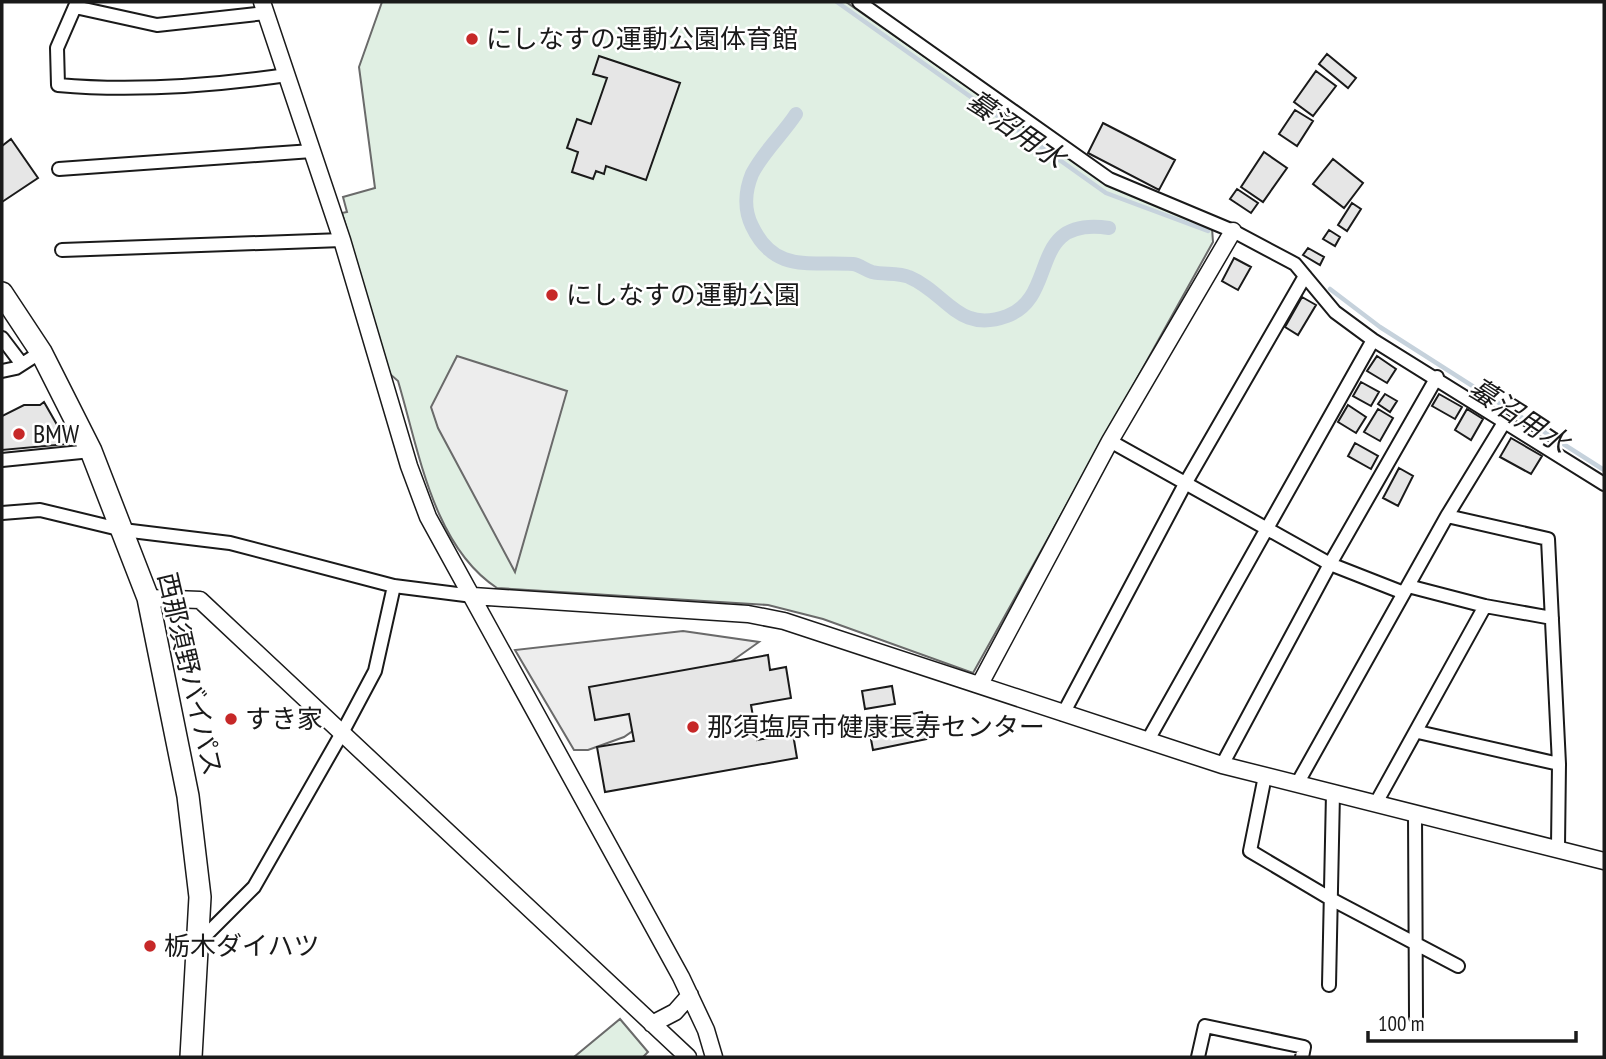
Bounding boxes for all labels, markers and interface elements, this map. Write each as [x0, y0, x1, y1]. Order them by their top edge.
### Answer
place label: にしなすの運動公園体育館 [486, 22, 798, 55]
marker: にしなすの運動公園体育館 [464, 31, 480, 47]
water label: 蟇沼用水 [960, 81, 1075, 178]
place label: にしなすの運動公園 [566, 278, 800, 311]
marker: にしなすの運動公園 [544, 287, 560, 303]
water label: 蟇沼用水 [1462, 369, 1579, 462]
place label: BMW [33, 417, 80, 450]
marker: BMW [11, 426, 27, 442]
street label: 西那須野バイパス [151, 569, 230, 779]
place label: すき家 [245, 702, 323, 735]
place label: 那須塩原市健康長寿センター [707, 710, 1045, 743]
marker: すき家 [223, 711, 239, 727]
marker: 那須塩原市健康長寿センター [685, 719, 701, 735]
place label: 栃木ダイハツ [164, 929, 319, 962]
marker: 栃木ダイハツ [142, 938, 158, 954]
scale bar [1368, 1000, 1576, 1044]
text: 100 m [1378, 1010, 1424, 1037]

